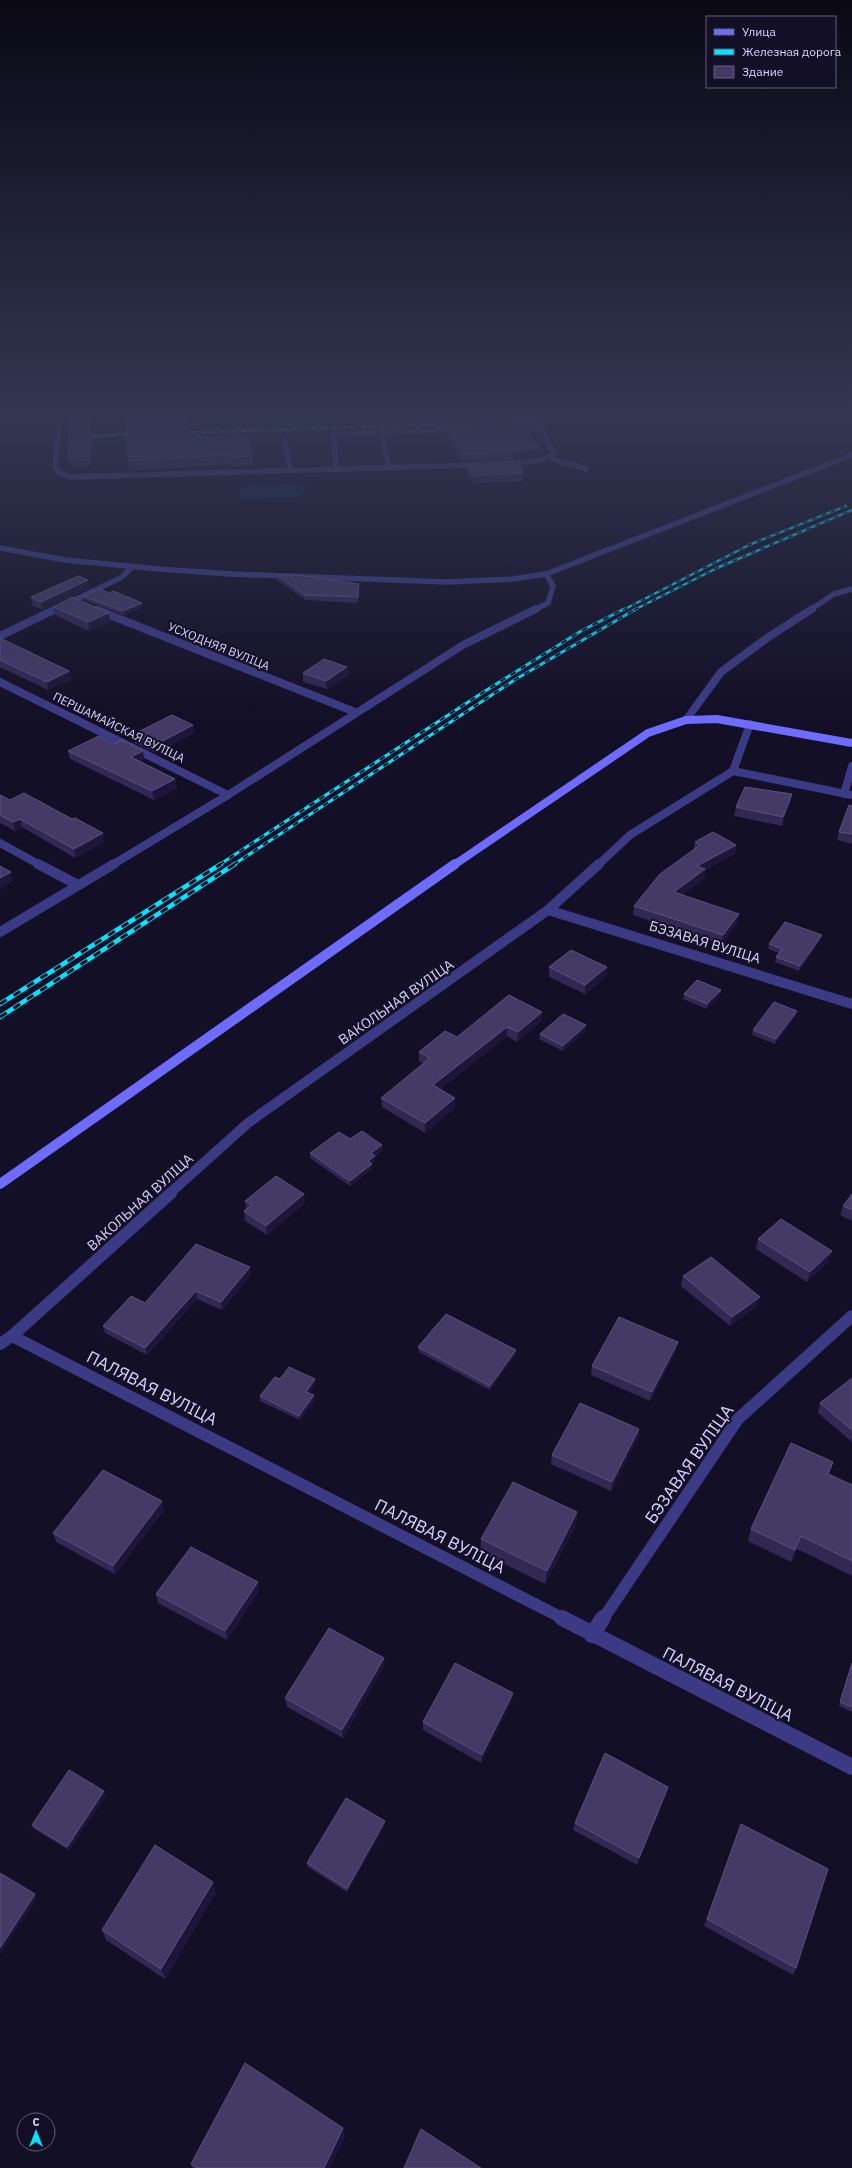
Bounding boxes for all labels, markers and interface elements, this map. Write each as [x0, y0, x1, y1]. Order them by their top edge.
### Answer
legend [706, 16, 836, 88]
text: Улица [742, 24, 776, 39]
text: Железная дорога [742, 44, 842, 59]
text: Здание [742, 64, 784, 79]
street label: УСХОДНЯЯ ВУЛІЦА [166, 619, 272, 673]
street label: ПЕРШАМАЙСКАЯ ВУЛІЦА [51, 689, 188, 766]
street label: БЭЗАВАЯ ВУЛІЦА [647, 916, 763, 968]
street label: ВАКОЛЬНАЯ ВУЛІЦА [335, 955, 457, 1049]
street label: ВАКОЛЬНАЯ ВУЛІЦА [83, 1149, 197, 1254]
street label: ПАЛЯВАЯ ВУЛІЦА [83, 1346, 221, 1430]
street label: БЭЗАВАЯ ВУЛІЦА [640, 1400, 738, 1528]
street label: ПАЛЯВАЯ ВУЛІЦА [371, 1494, 509, 1578]
street label: ПАЛЯВАЯ ВУЛІЦА [659, 1642, 797, 1726]
north arrow [16, 2112, 56, 2152]
text: С [32, 2115, 40, 2129]

